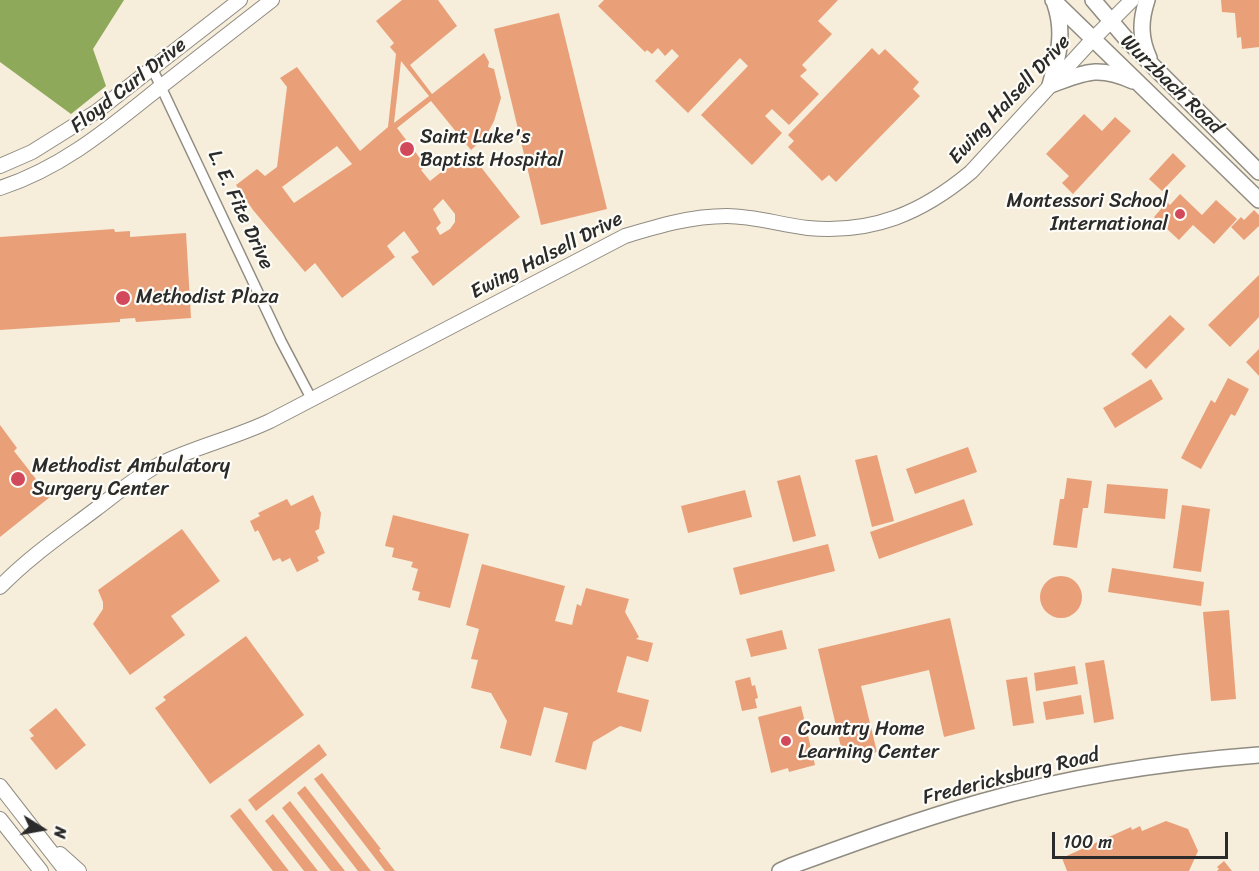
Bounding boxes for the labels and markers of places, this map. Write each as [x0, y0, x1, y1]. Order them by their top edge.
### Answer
place label: Saint Luke's Baptist Hospital [420, 126, 563, 173]
marker: Saint Luke's Baptist Hospital [398, 140, 416, 158]
place label: Montessori School International [1006, 190, 1168, 237]
marker: Montessori School International [1173, 207, 1187, 221]
place label: Methodist Plaza [136, 286, 279, 310]
marker: Methodist Plaza [114, 289, 132, 307]
place label: Methodist Ambulatory Surgery Center [32, 455, 230, 502]
marker: Methodist Ambulatory Surgery Center [9, 470, 27, 488]
place label: Country Home Learning Center [798, 718, 939, 765]
marker: Country Home Learning Center [779, 734, 793, 748]

